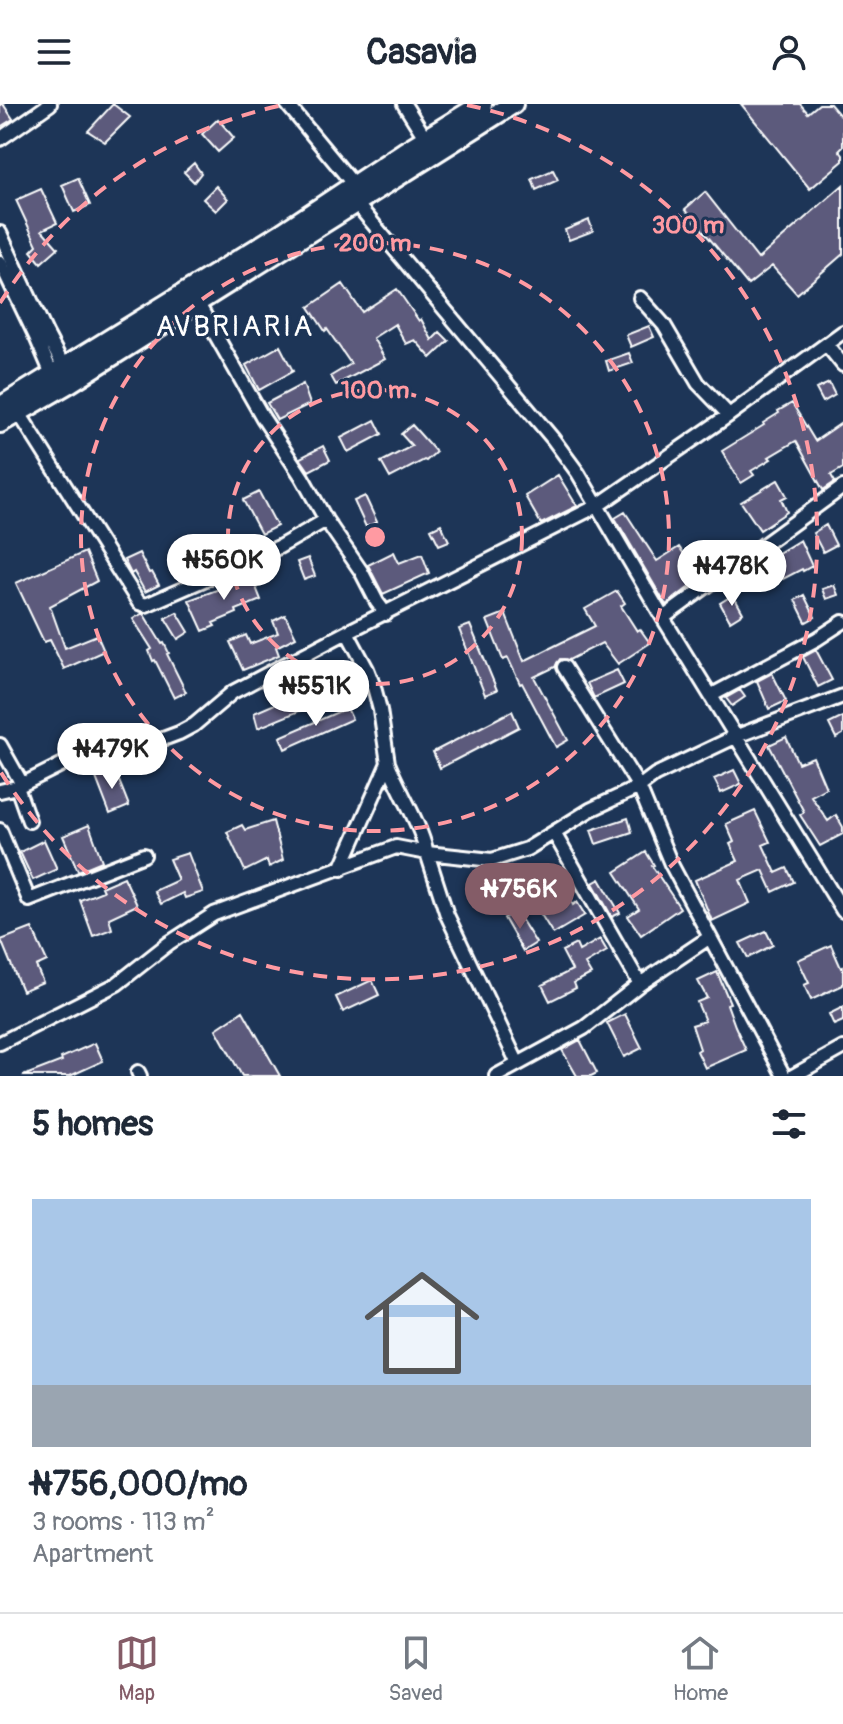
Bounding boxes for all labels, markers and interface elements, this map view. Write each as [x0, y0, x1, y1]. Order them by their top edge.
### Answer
icon: menu [32, 30, 76, 74]
text: Casavia [366, 30, 477, 75]
icon: person [767, 30, 811, 74]
text: 300 m [652, 211, 724, 240]
text: 200 m [339, 229, 411, 258]
district label: AVBRIARIA [155, 308, 315, 345]
text: 100 m [341, 376, 409, 405]
centre of rings [361, 523, 389, 551]
pin: ₦560K [168, 534, 280, 602]
pin: ₦478K [676, 540, 788, 608]
text: ₦560K [185, 544, 263, 576]
text: ₦478K [695, 550, 769, 582]
pin: ₦551K [260, 660, 372, 728]
text: ₦551K [281, 670, 351, 702]
pin: ₦479K [56, 723, 168, 791]
text: ₦479K [75, 733, 149, 765]
pin: ₦756K [464, 863, 576, 931]
text: ₦756K [483, 873, 557, 905]
icon: filters [767, 1102, 811, 1146]
text: 5 homes [32, 1103, 153, 1146]
icon: home [350, 1251, 494, 1395]
text: ₦756,000/mo [32, 1463, 248, 1506]
text: 3 rooms · 113 m² [32, 1506, 215, 1538]
text: Apartment [32, 1538, 153, 1570]
tab: Map [115, 1631, 159, 1707]
tab: Saved [388, 1631, 443, 1707]
tab: Home [673, 1631, 728, 1707]

